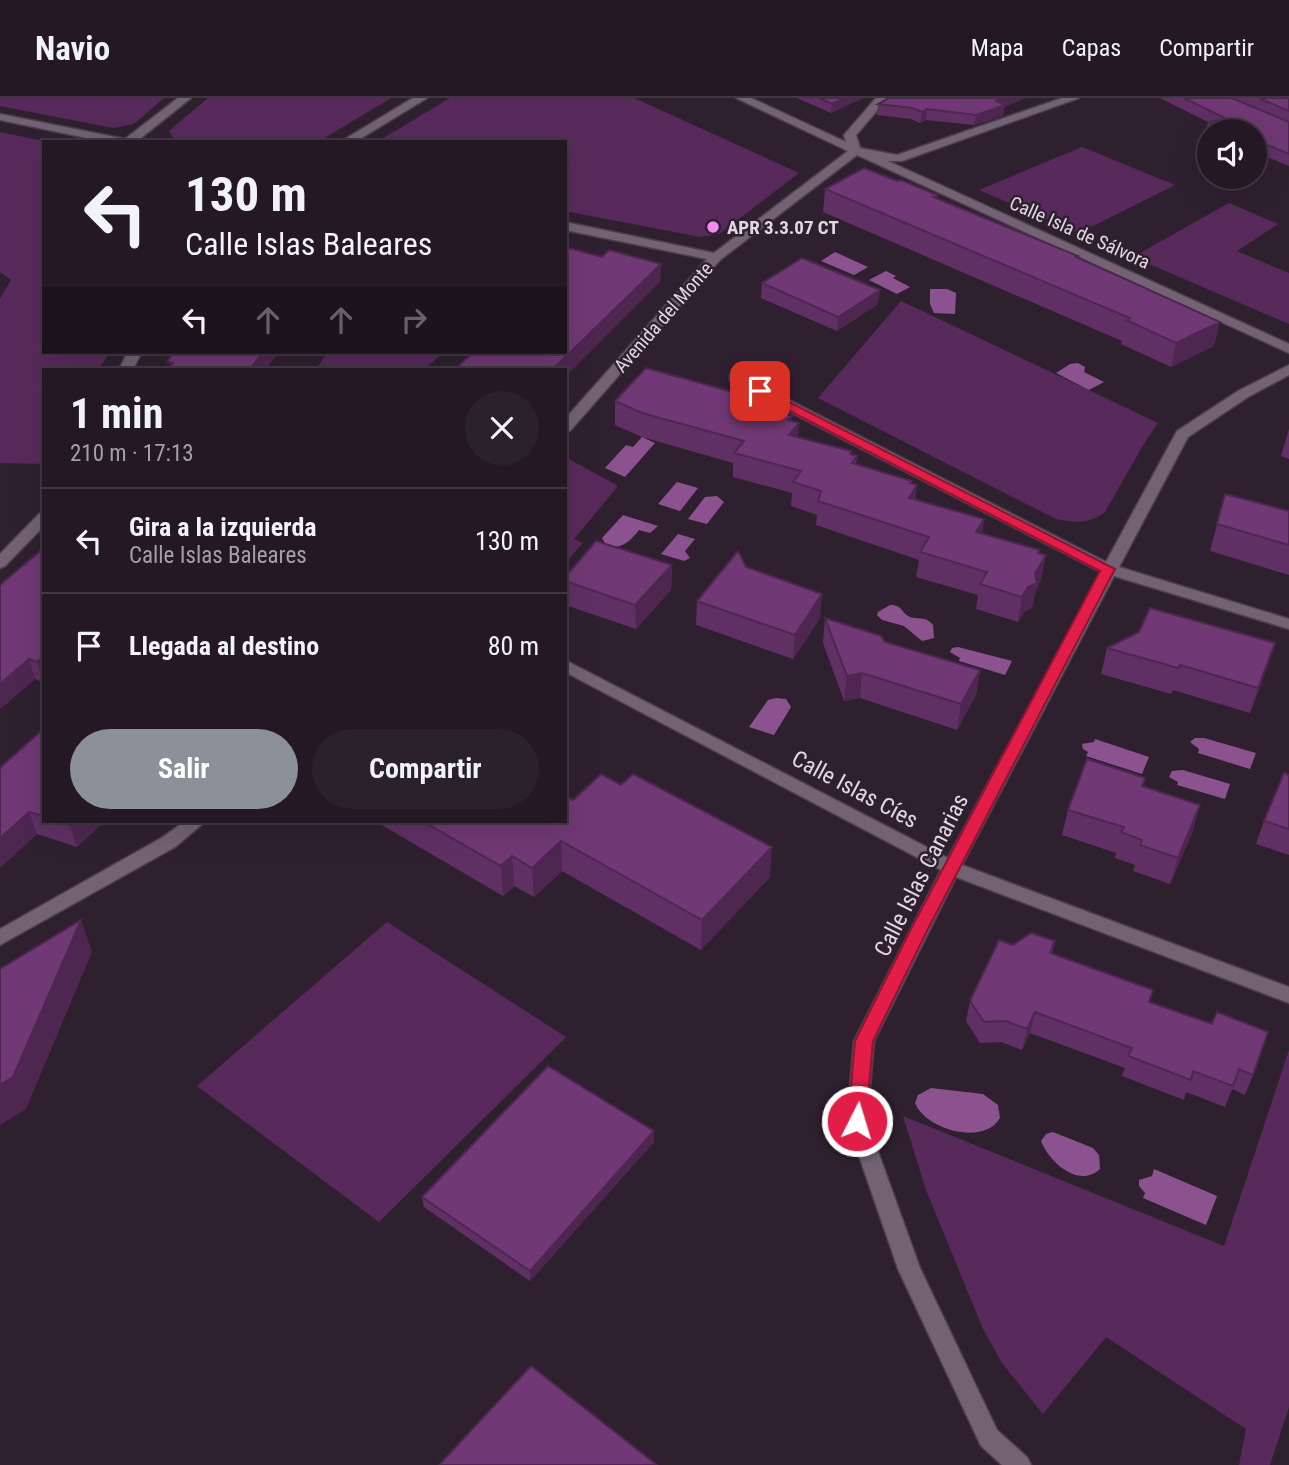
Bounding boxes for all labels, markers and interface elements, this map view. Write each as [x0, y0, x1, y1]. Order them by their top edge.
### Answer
text: Navio [35, 29, 110, 68]
text: Mapa [971, 34, 1024, 62]
text: Capas [1062, 34, 1121, 62]
text: Compartir [1159, 34, 1254, 62]
map controls [1197, 119, 1267, 189]
button: sound [1197, 119, 1267, 189]
text: 130 m [185, 166, 307, 223]
icon: left [70, 168, 161, 259]
street label: Calle Isla de Sálvora [1006, 191, 1154, 274]
place label: APR 3.3.07 CT [727, 216, 839, 239]
marker: APR 3.3.07 CT [705, 219, 721, 235]
text: Calle Islas Baleares [185, 225, 432, 263]
street label: Avenida del Monte [609, 257, 718, 377]
icon: left [176, 301, 214, 339]
icon: ahead [249, 301, 287, 339]
icon: ahead [322, 301, 360, 339]
icon: right [395, 301, 433, 339]
pin [730, 361, 790, 421]
icon: arrive [741, 372, 779, 410]
text: 1 min [70, 389, 163, 438]
button: close [465, 391, 539, 465]
text: 210 m · 17:13 [70, 440, 194, 467]
text: Gira a la izquierda [129, 512, 317, 542]
icon: left [70, 522, 108, 560]
text: 130 m [475, 526, 539, 556]
text: Calle Islas Baleares [129, 542, 307, 569]
icon: arrive [70, 627, 108, 665]
text: Llegada al destino [129, 631, 319, 661]
text: 80 m [488, 631, 539, 661]
button: Salir [70, 729, 298, 809]
button: Compartir [312, 729, 539, 809]
street label: Calle Islas Cíes [787, 745, 922, 834]
street label: Calle Islas Canarias [869, 789, 974, 961]
position arrow [820, 1084, 894, 1158]

